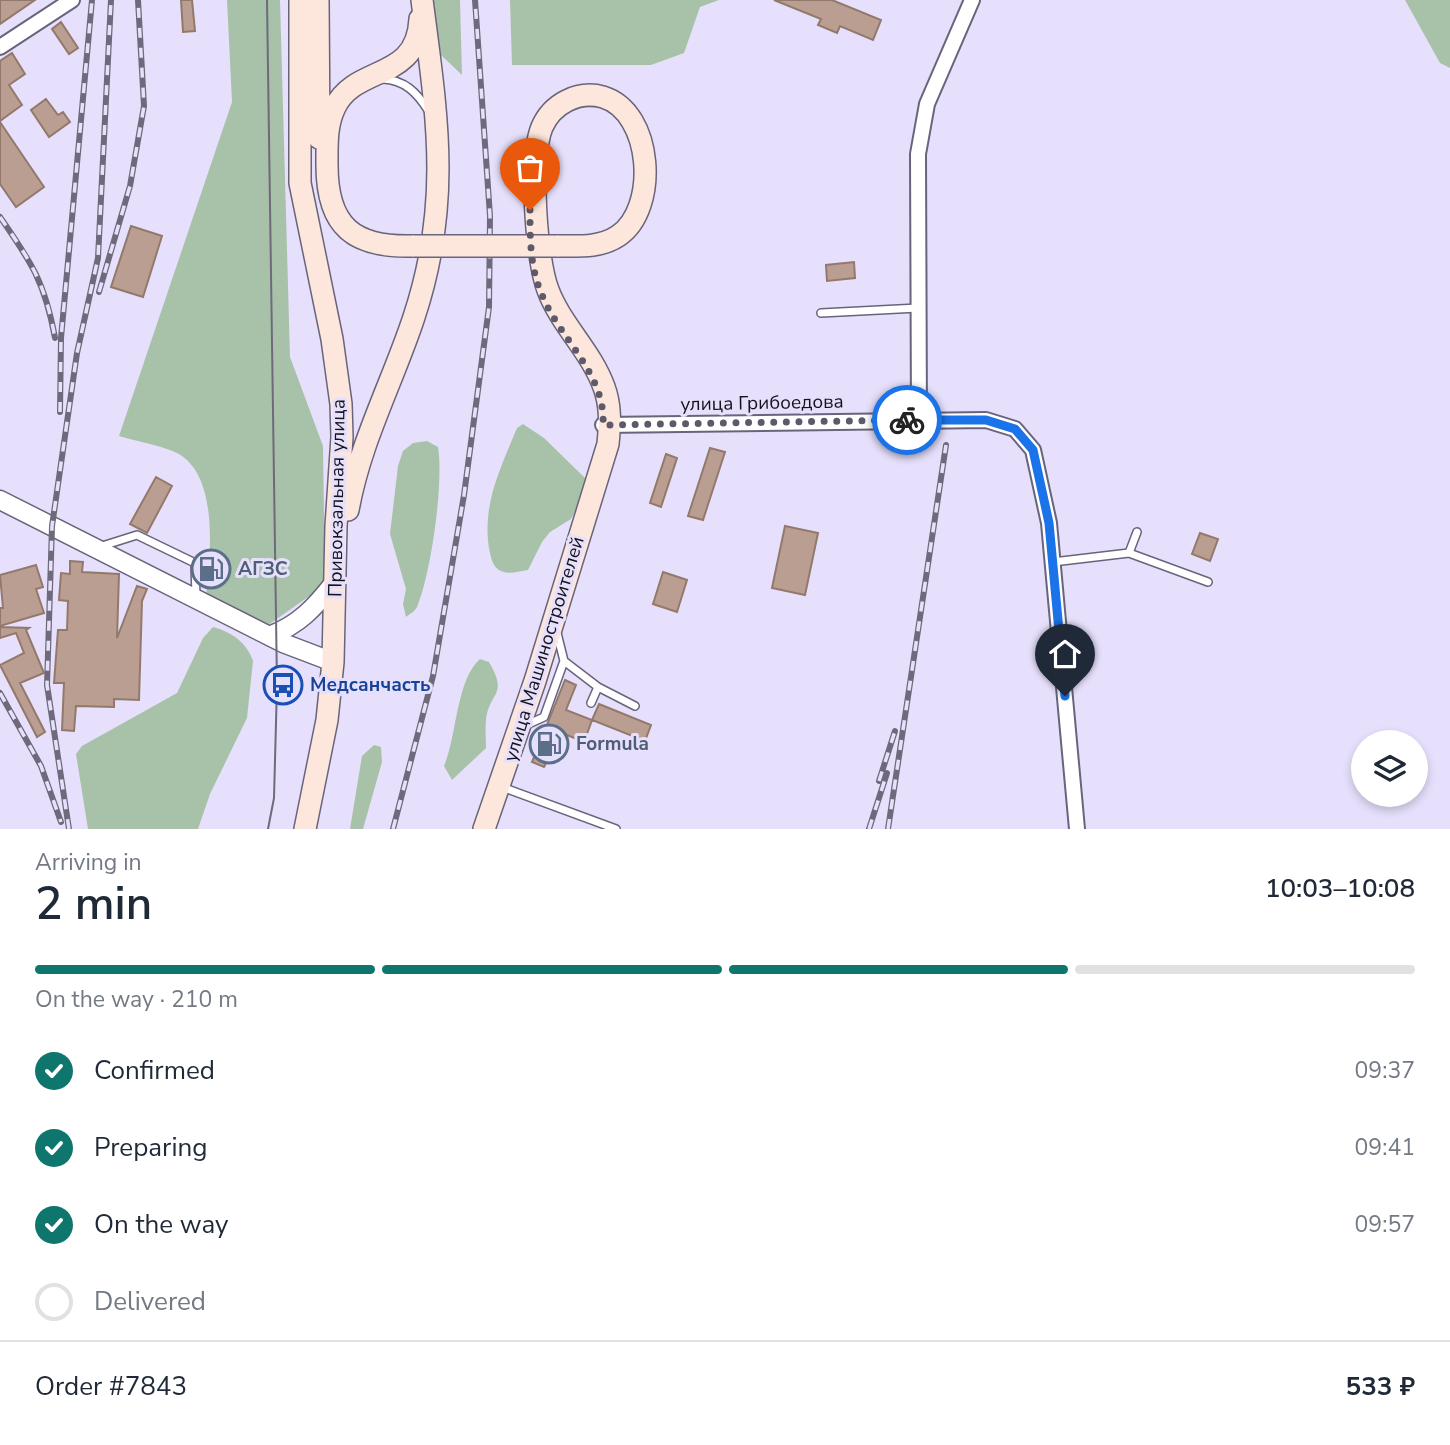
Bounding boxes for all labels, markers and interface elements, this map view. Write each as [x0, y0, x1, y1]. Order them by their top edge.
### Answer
pin [500, 138, 560, 210]
icon: bag [511, 149, 549, 187]
courier [872, 385, 942, 455]
street label: улица Грибоедова [680, 389, 844, 417]
street label: Привокзальная улица [322, 399, 352, 597]
icon: bike [888, 401, 926, 439]
street label: улица Машиностроителей [497, 533, 591, 765]
fuel station icon: АГЗС [190, 548, 232, 590]
place label: АГЗС [238, 556, 288, 582]
pin [1035, 624, 1095, 696]
icon: home [1046, 635, 1084, 673]
bus stop icon: Медсанчасть [262, 664, 304, 706]
place label: Медсанчасть [310, 672, 431, 698]
fuel station icon: Formula [528, 723, 570, 765]
map controls [1351, 730, 1428, 807]
button: layers [1351, 730, 1428, 807]
place label: Formula [576, 731, 649, 757]
text: Arriving in [35, 847, 142, 878]
text: 10:03–10:08 [1265, 871, 1415, 906]
text: 2 min [35, 872, 152, 935]
text: On the way · 210 m [35, 984, 238, 1015]
icon: check [35, 1052, 73, 1090]
text: Confirmed [94, 1053, 215, 1088]
text: 09:37 [1355, 1055, 1415, 1086]
icon: check [35, 1129, 73, 1167]
text: Preparing [94, 1130, 207, 1165]
text: 09:41 [1355, 1132, 1415, 1163]
icon: check [35, 1206, 73, 1244]
text: On the way [94, 1207, 228, 1242]
text: 09:57 [1355, 1209, 1415, 1240]
text: Delivered [94, 1284, 206, 1319]
text: Order #7843 [35, 1369, 187, 1404]
text: 533 ₽ [1346, 1369, 1415, 1404]

